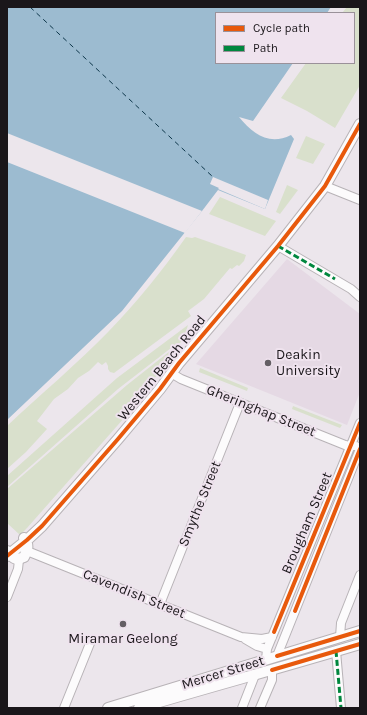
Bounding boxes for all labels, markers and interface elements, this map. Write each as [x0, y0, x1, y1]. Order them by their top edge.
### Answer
legend [215, 12, 355, 64]
text: Cycle path [253, 21, 310, 35]
text: Path [253, 41, 278, 55]
street label: Western Beach Road [114, 312, 210, 424]
place label: Deakin University [276, 347, 340, 380]
marker: Deakin University [263, 358, 273, 368]
street label: Gheringhap Street [204, 381, 318, 441]
street label: Smythe Street [175, 459, 225, 549]
street label: Brougham Street [278, 470, 336, 576]
street label: Cavendish Street [80, 566, 188, 622]
marker: Miramar Geelong [118, 619, 128, 629]
place label: Miramar Geelong [68, 631, 178, 647]
street label: Mercer Street [180, 652, 266, 694]

